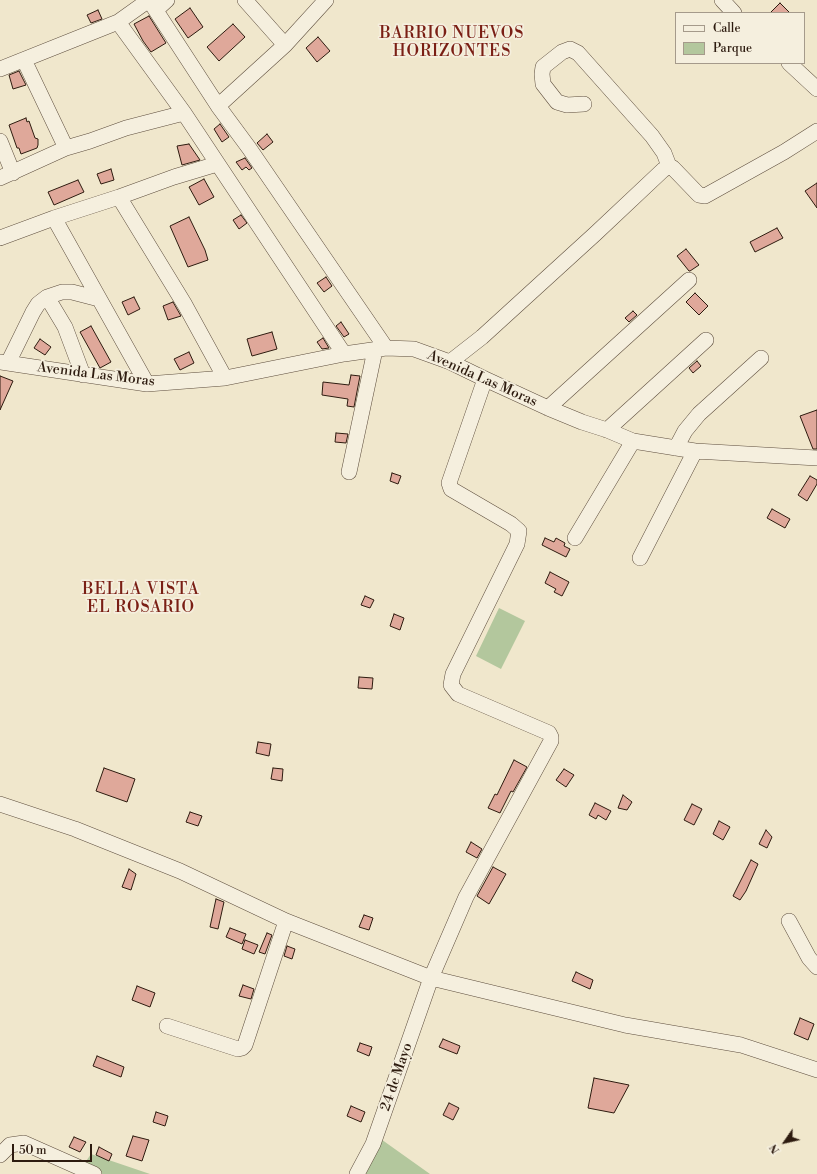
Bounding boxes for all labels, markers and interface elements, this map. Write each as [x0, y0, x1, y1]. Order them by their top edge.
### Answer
legend [675, 12, 805, 64]
text: Calle [713, 21, 740, 36]
district label: BARRIO NUEVOS HORIZONTES [380, 24, 524, 62]
text: Parque [713, 41, 752, 56]
street label: Avenida Las Moras [424, 347, 540, 411]
street label: Avenida Las Moras [36, 359, 156, 391]
district label: BELLA VISTA EL ROSARIO [82, 580, 200, 618]
street label: 24 de Mayo [378, 1041, 416, 1113]
north arrow [765, 1122, 805, 1162]
scale bar [14, 1136, 94, 1162]
text: N [767, 1141, 783, 1156]
text: 50 m [19, 1143, 47, 1158]

